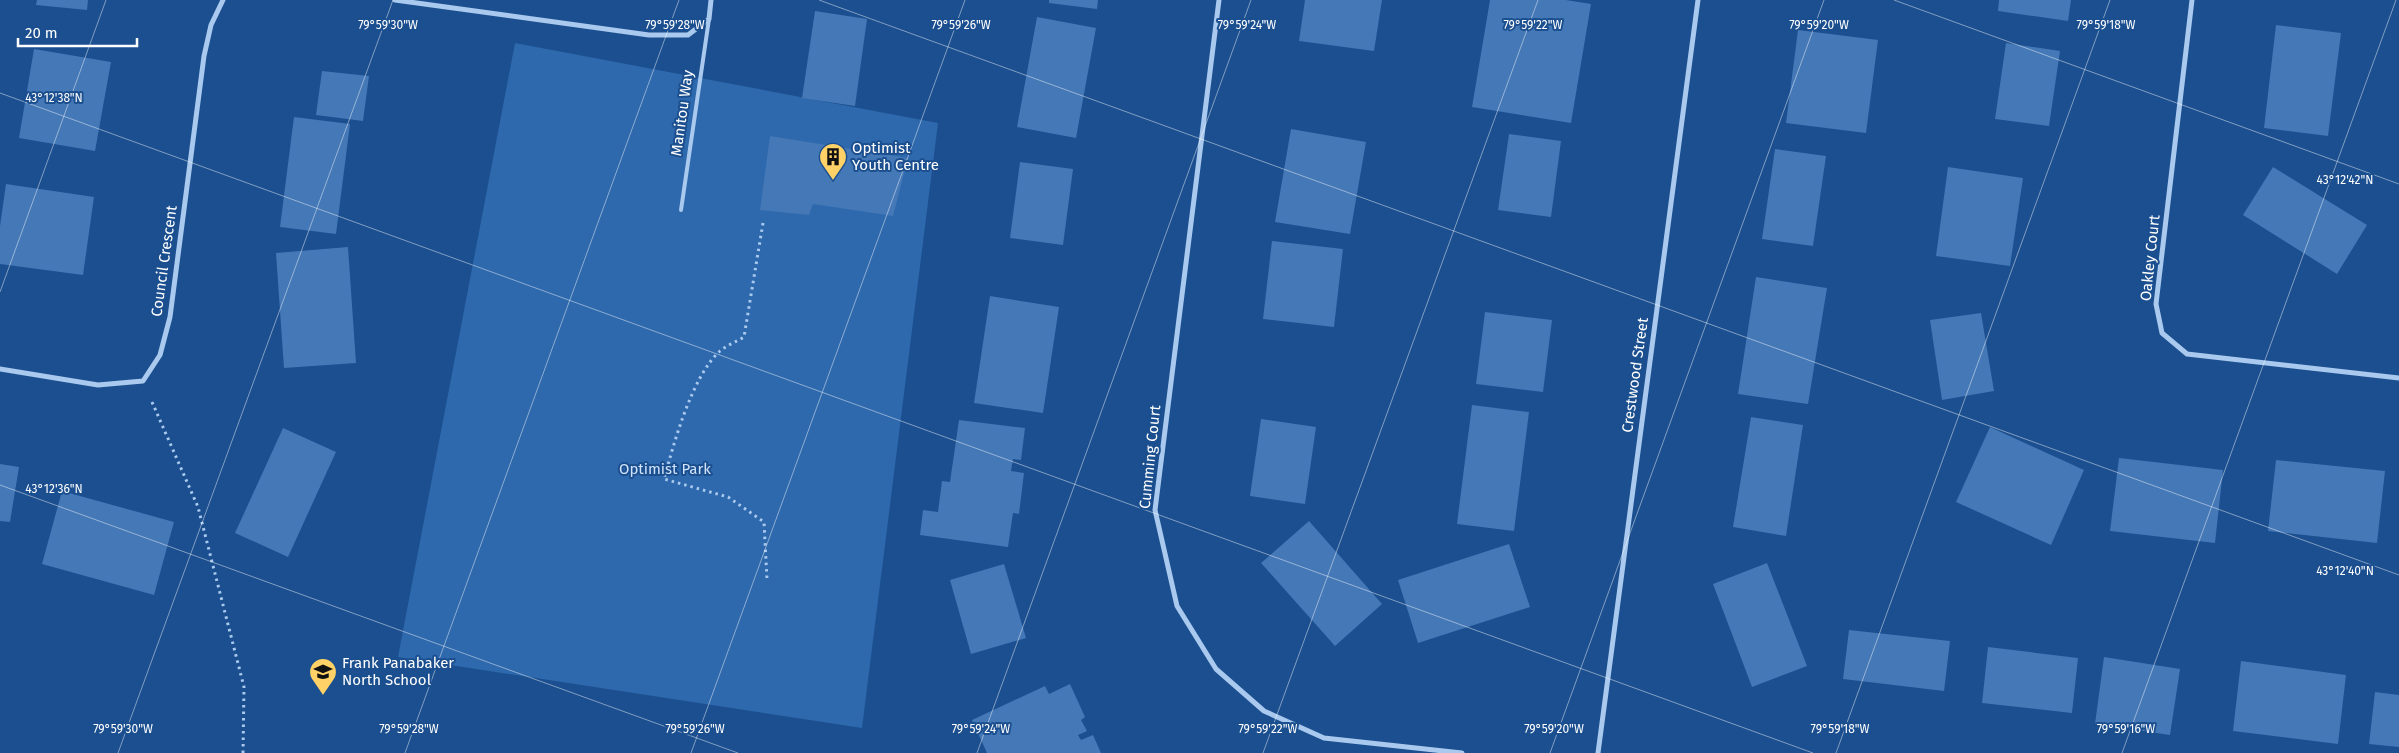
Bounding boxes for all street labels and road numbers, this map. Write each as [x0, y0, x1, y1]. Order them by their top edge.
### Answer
street label: Manitou Way [667, 68, 697, 157]
street label: Council Crescent [147, 204, 181, 318]
street label: Oakley Court [2137, 213, 2164, 302]
street label: Crestwood Street [1618, 316, 1652, 434]
street label: Cumming Court [1136, 404, 1164, 510]

